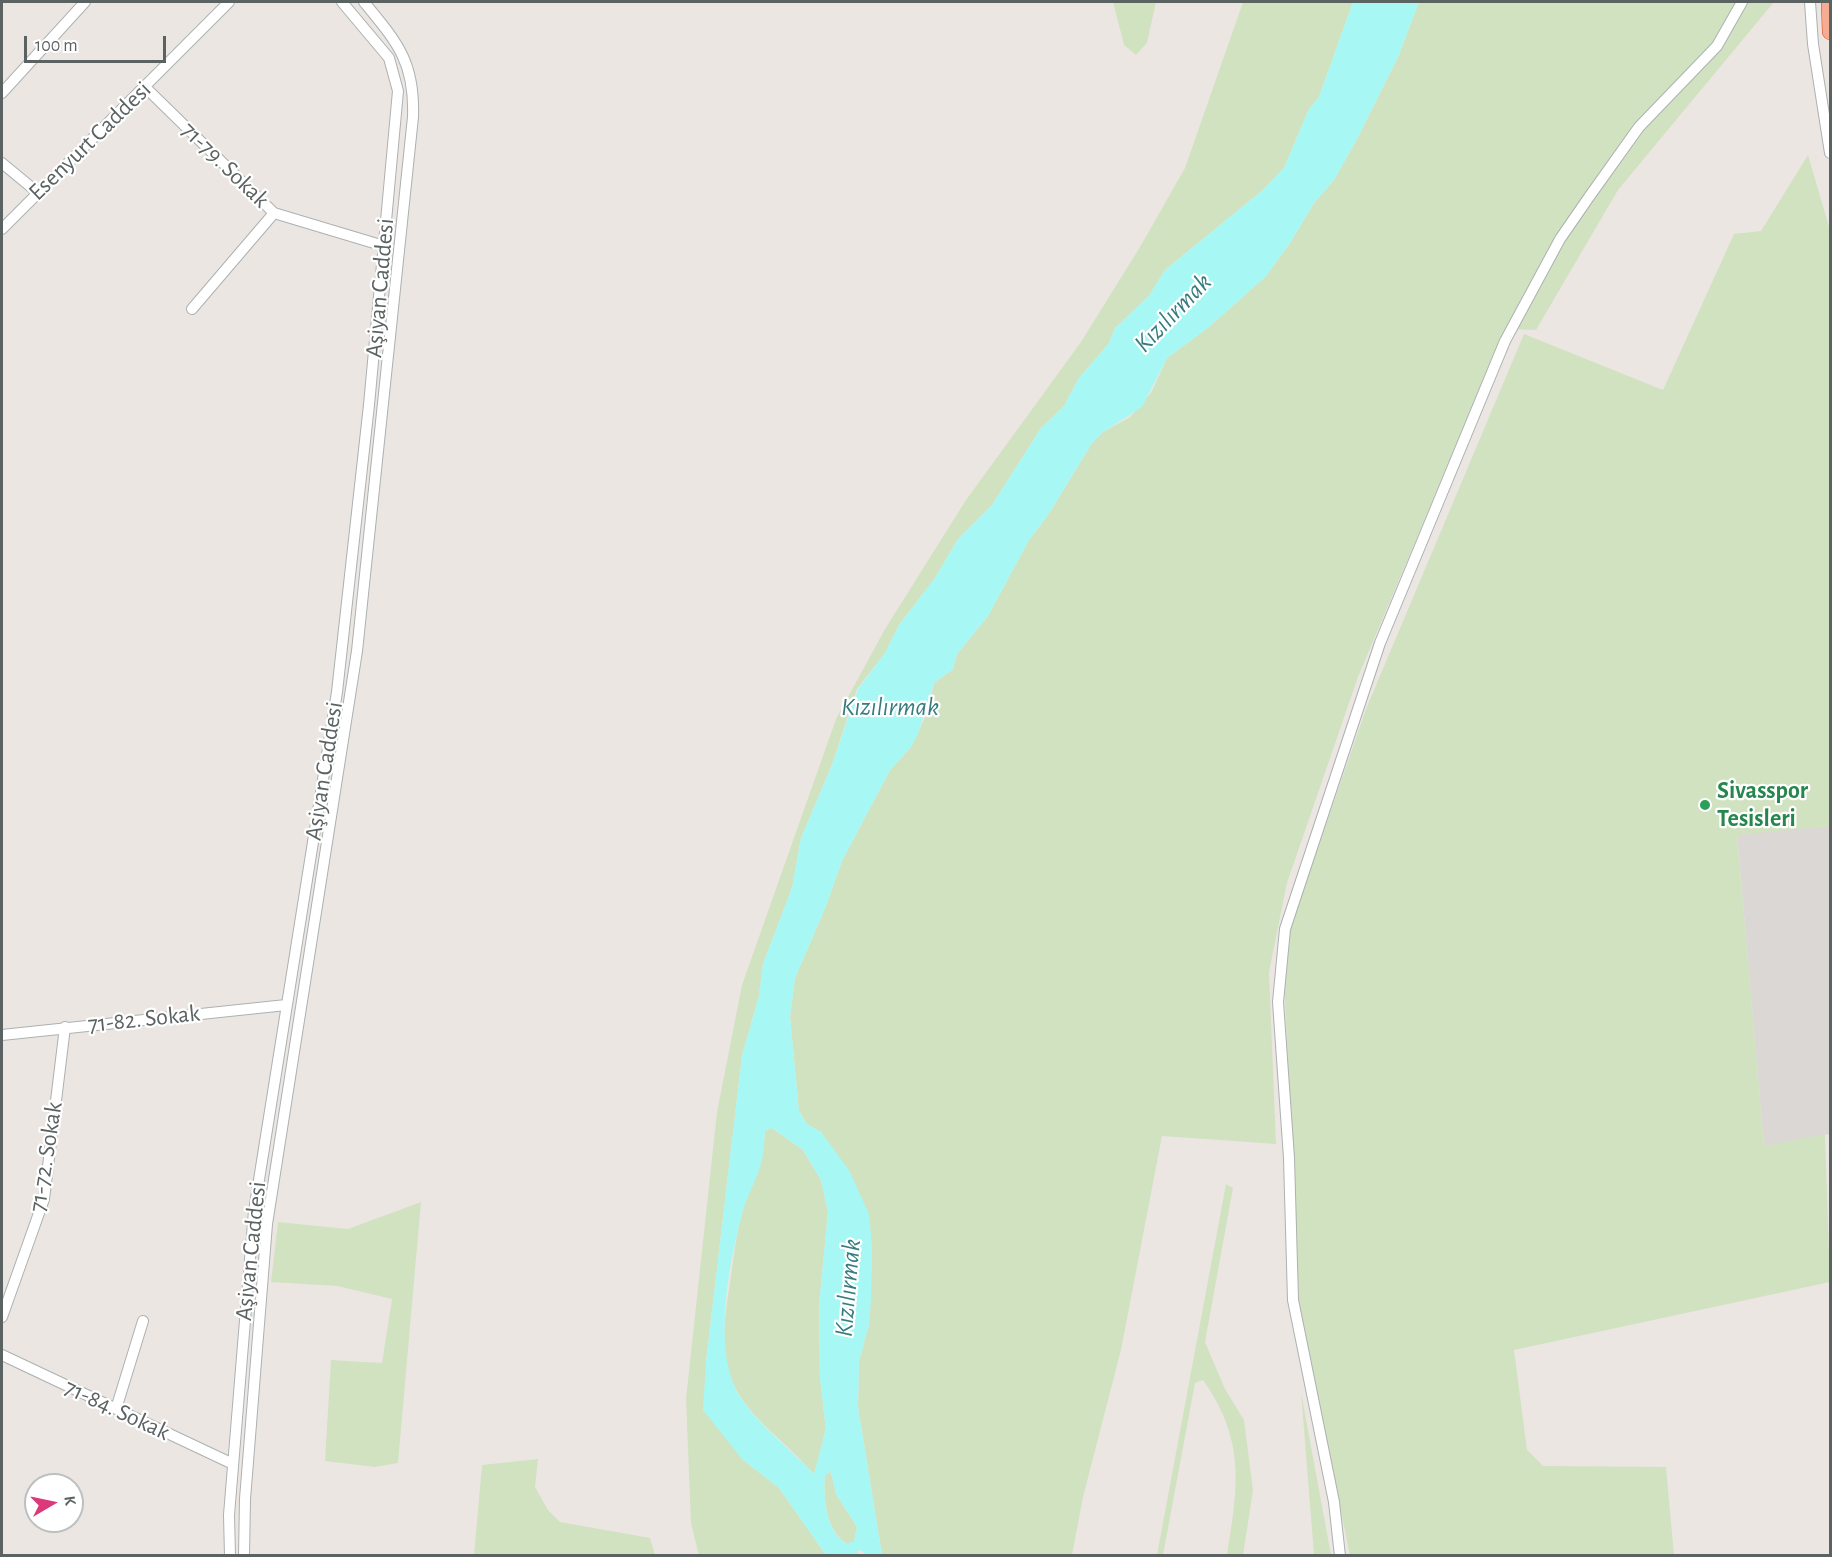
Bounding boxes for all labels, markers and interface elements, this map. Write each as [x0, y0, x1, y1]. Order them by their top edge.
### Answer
scale bar [27, 24, 170, 62]
text: 100 m [35, 37, 78, 55]
street label: Esenyurt Caddesi [23, 75, 157, 207]
street label: 71-79. Sokak [175, 116, 275, 214]
street label: Aşiyan Caddesi [360, 217, 400, 359]
water label: Kızılırmak [1128, 267, 1218, 359]
water label: Kızılırmak [841, 691, 939, 723]
street label: Aşiyan Caddesi [299, 700, 349, 842]
place label: Sivasspor Tesisleri [1717, 777, 1808, 833]
marker: Sivasspor Tesisleri [1698, 798, 1712, 812]
street label: 71-82. Sokak [87, 999, 201, 1039]
street label: 71-72. Sokak [23, 1100, 69, 1214]
street label: Aşiyan Caddesi [229, 1180, 273, 1322]
water label: Kızılırmak [828, 1238, 868, 1338]
street label: 71-84. Sokak [60, 1373, 174, 1447]
north arrow [24, 1473, 84, 1533]
text: K [61, 1495, 78, 1506]

